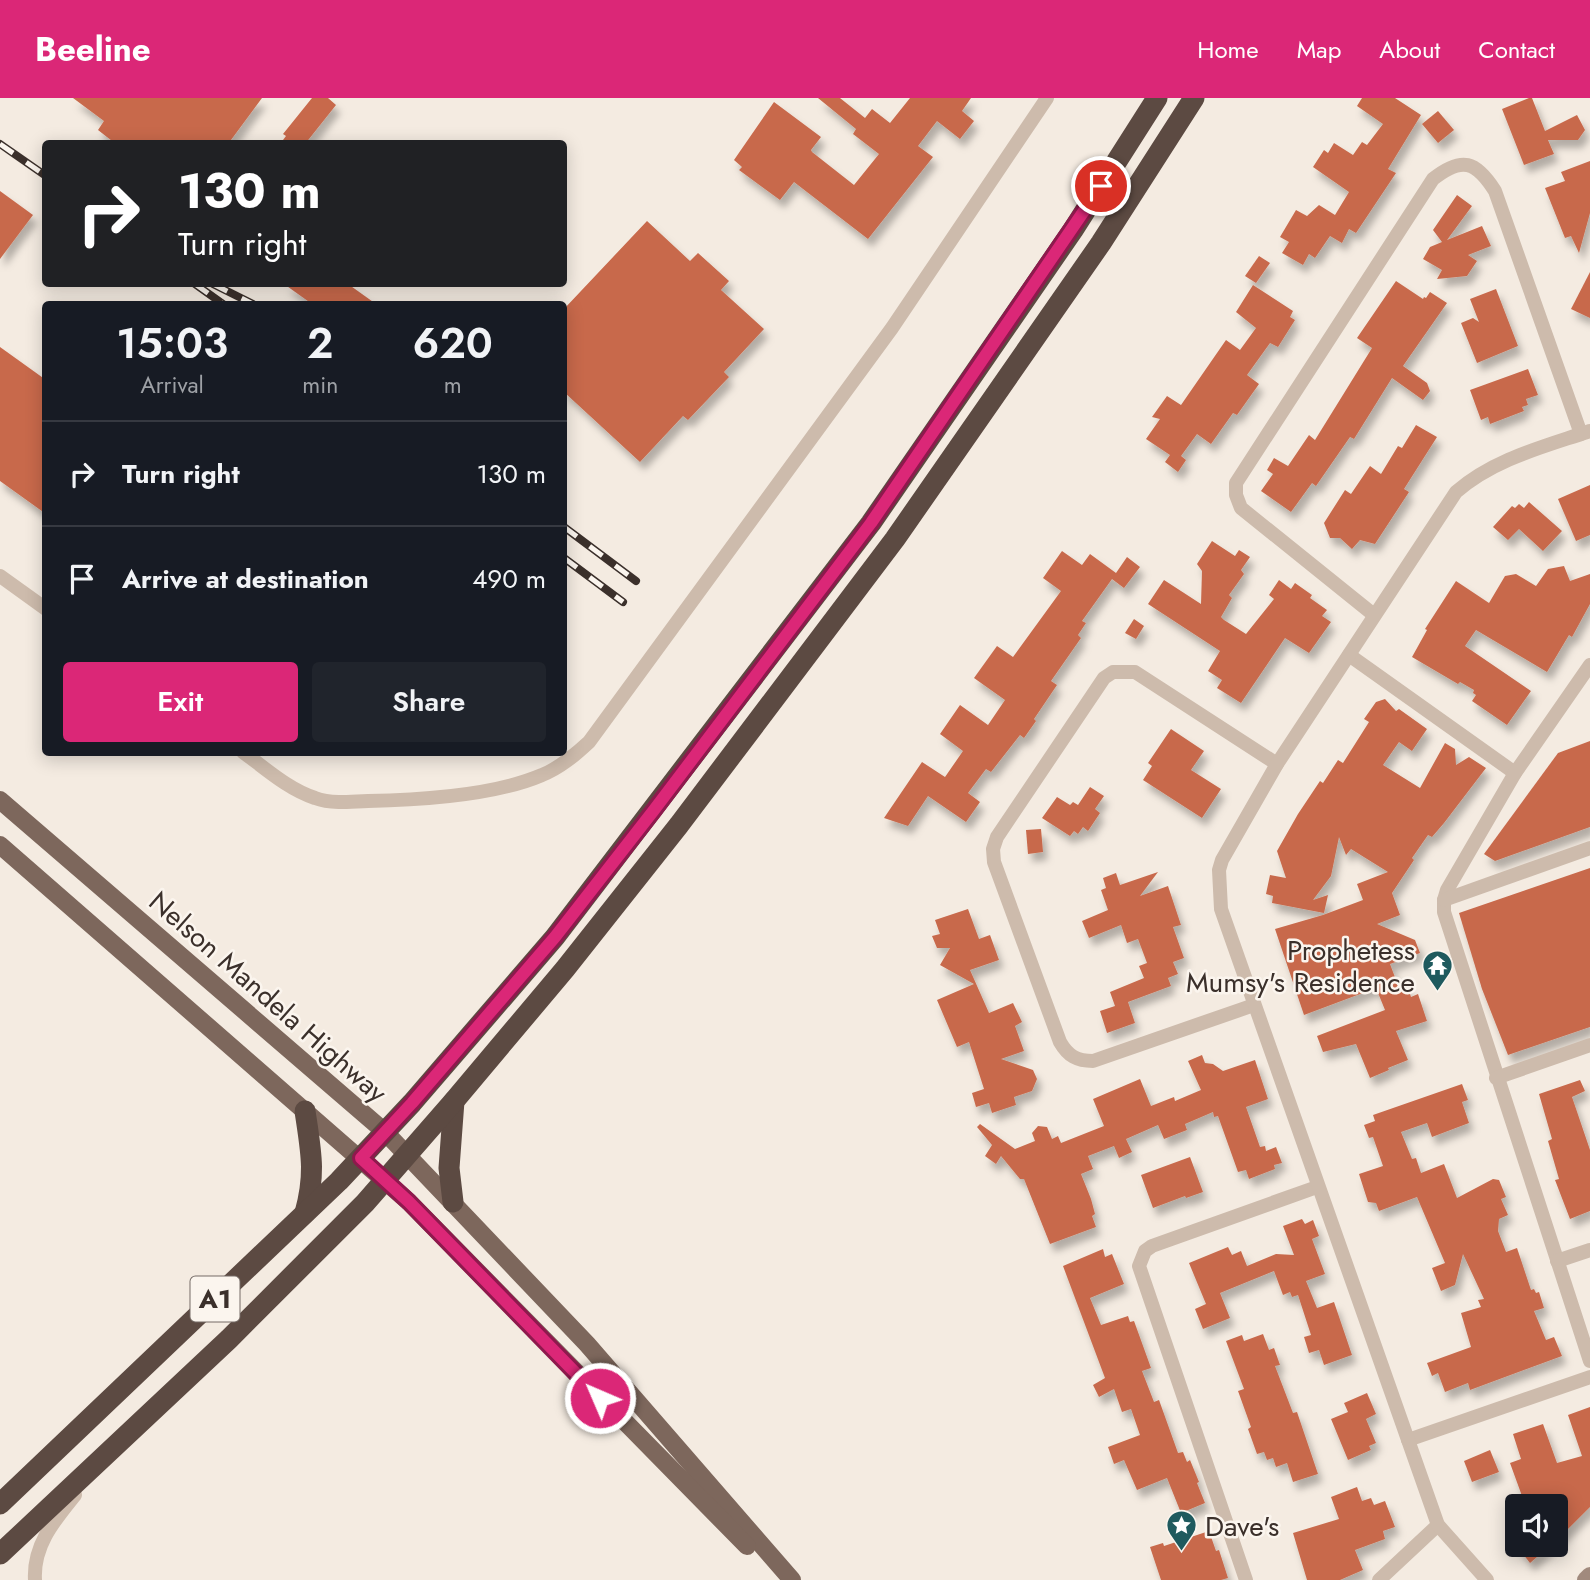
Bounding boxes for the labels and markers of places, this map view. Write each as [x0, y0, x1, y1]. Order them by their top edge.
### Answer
pin [1071, 156, 1131, 216]
place label: Prophetess Mumsy's Residence [1186, 930, 1415, 1003]
temple icon: Prophetess Mumsy's Residence [1421, 949, 1455, 993]
place label: Dave's [1205, 1506, 1279, 1547]
place icon: Dave's [1165, 1509, 1199, 1553]

